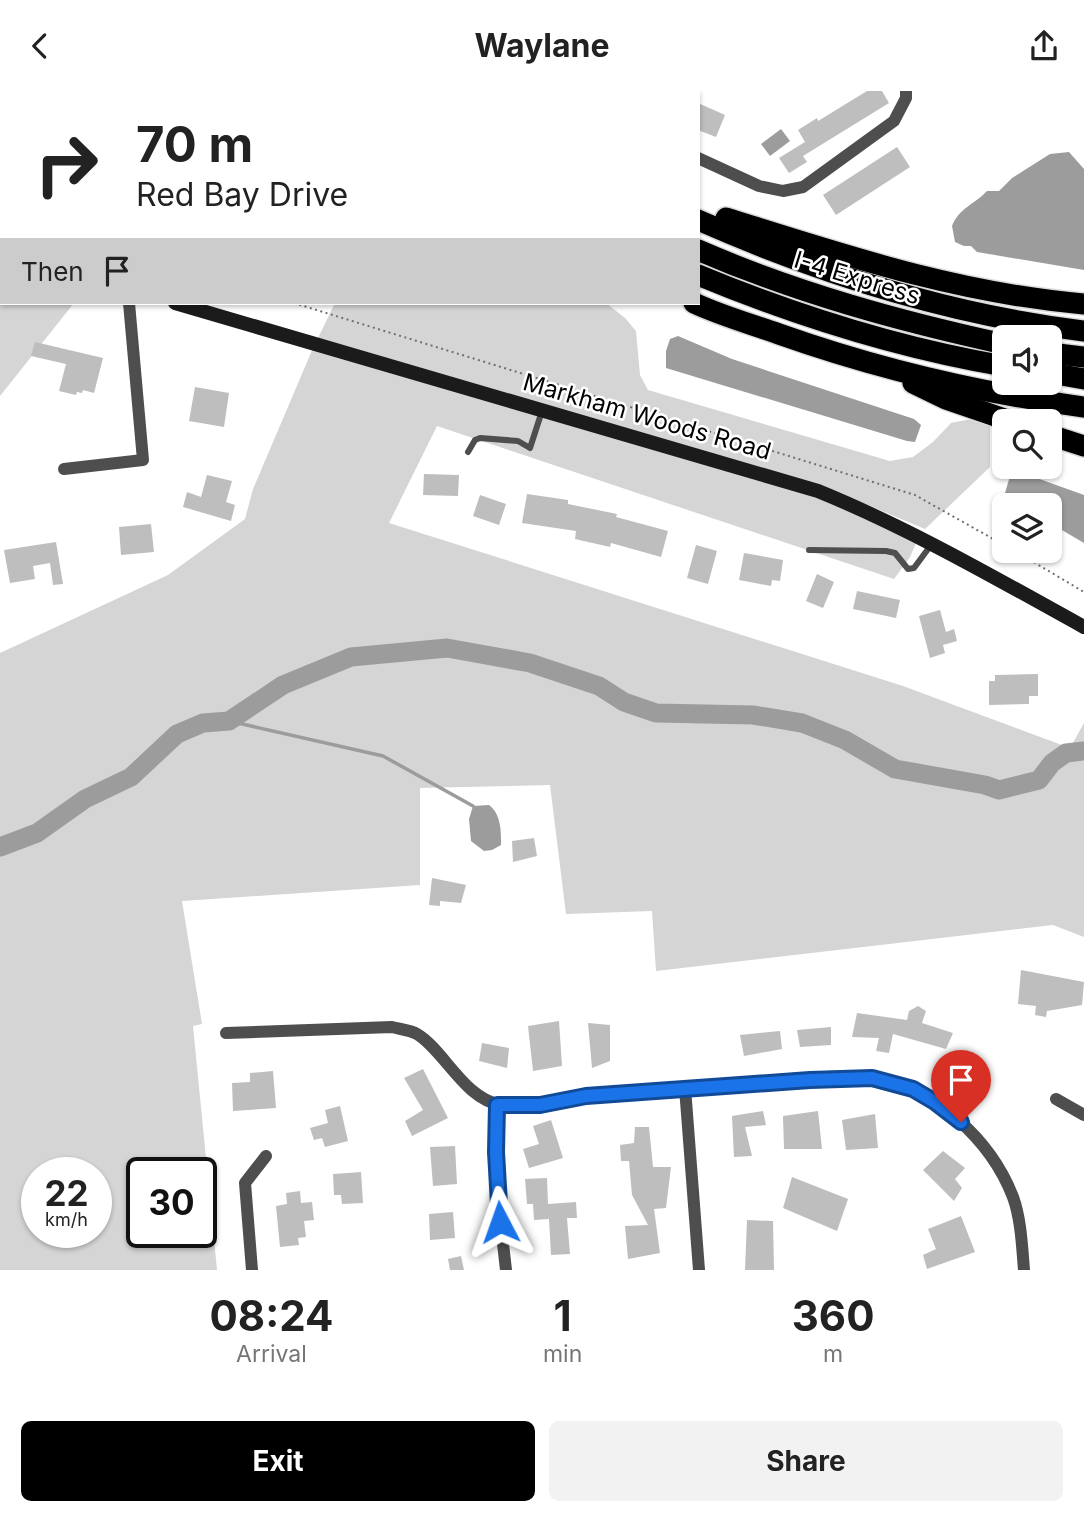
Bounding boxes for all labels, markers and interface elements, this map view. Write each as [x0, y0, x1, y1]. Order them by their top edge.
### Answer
text: Waylane [475, 26, 609, 65]
icon: back [21, 27, 59, 65]
icon: share [1025, 27, 1063, 65]
text: 70 m [136, 115, 253, 174]
icon: right [21, 119, 112, 210]
text: Red Bay Drive [136, 175, 348, 214]
street label: I-4 Express [791, 245, 924, 310]
icon: arrive [98, 252, 136, 290]
text: Then [21, 256, 84, 287]
map controls [992, 325, 1062, 563]
button: sound [992, 325, 1062, 395]
street label: Markham Woods Road [520, 367, 774, 466]
button: search [992, 409, 1062, 479]
button: layers [992, 493, 1062, 563]
pin [931, 1050, 991, 1122]
icon: arrive [942, 1061, 980, 1099]
speed limit sign: 30 [126, 1157, 217, 1248]
text: 22 [44, 1172, 89, 1214]
position arrow [463, 1185, 537, 1259]
text: km/h [45, 1209, 88, 1230]
text: 08:24 [210, 1290, 333, 1341]
text: 1 [554, 1290, 572, 1341]
text: 360 [792, 1290, 874, 1341]
text: Arrival [236, 1340, 307, 1368]
text: min [543, 1340, 582, 1368]
text: m [823, 1340, 843, 1368]
button: Exit [21, 1421, 535, 1501]
button: Share [549, 1421, 1063, 1501]

